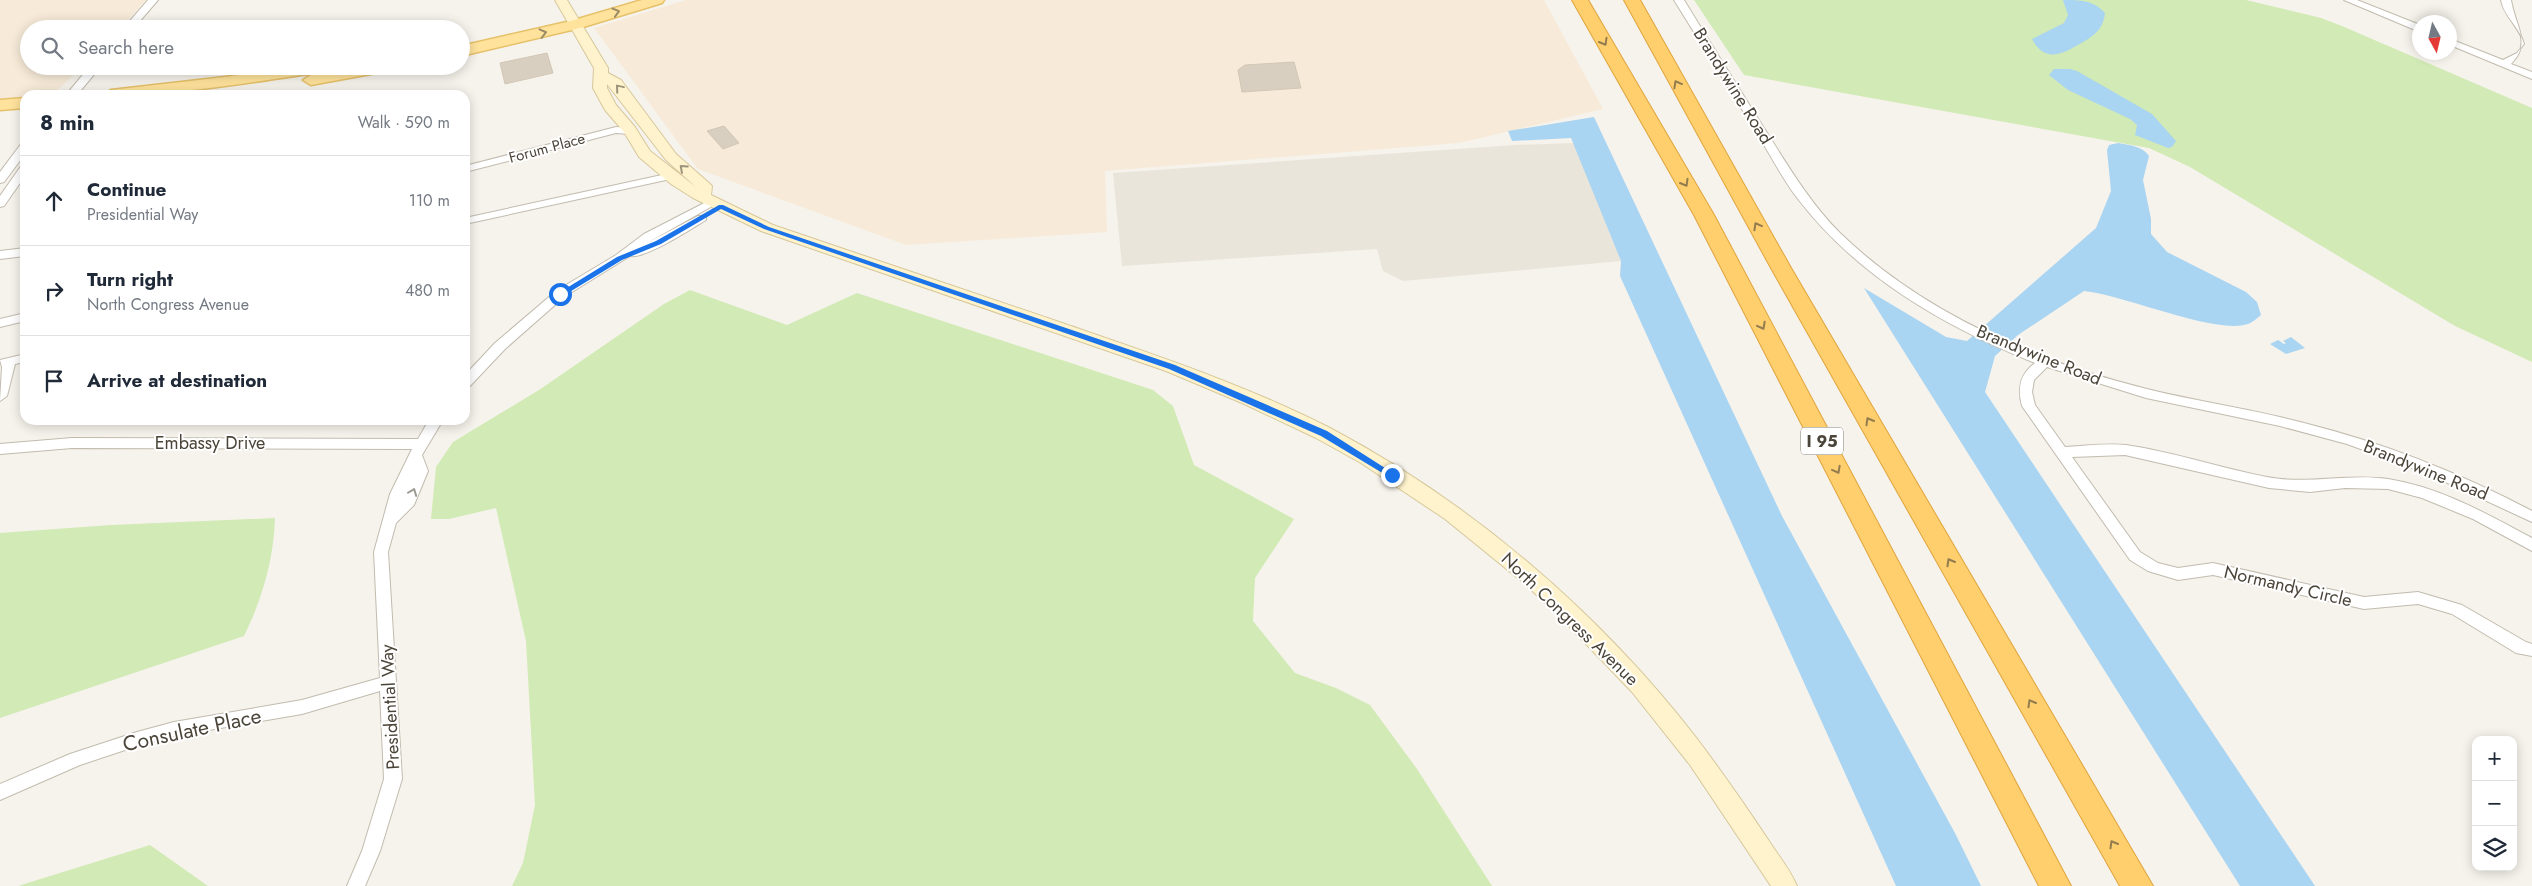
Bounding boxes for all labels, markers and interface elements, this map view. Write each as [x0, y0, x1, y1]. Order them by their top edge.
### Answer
one-way arrow [612, 8, 620, 18]
north arrow [2412, 15, 2457, 60]
search box [20, 20, 470, 75]
street label: Brandywine Road [1687, 23, 1779, 149]
one-way arrow [538, 28, 546, 38]
icon: search [38, 34, 66, 62]
text: Search here [78, 34, 174, 61]
one-way arrow [1598, 37, 1608, 46]
one-way arrow [1673, 80, 1683, 89]
one-way arrow [617, 85, 625, 94]
text: 8 min [40, 108, 95, 138]
text: Walk · 590 m [358, 111, 450, 134]
street label: Forum Place [506, 127, 588, 169]
one-way arrow [680, 165, 689, 174]
text: Continue [87, 176, 166, 203]
one-way arrow [1679, 178, 1689, 187]
icon: ahead [40, 187, 68, 215]
text: 110 m [409, 189, 450, 212]
text: Presidential Way [87, 203, 198, 226]
one-way arrow [1753, 222, 1763, 231]
text: Turn right [87, 266, 173, 293]
icon: right [40, 277, 68, 305]
text: 480 m [405, 279, 450, 302]
route start [549, 283, 572, 306]
text: North Congress Avenue [87, 293, 249, 316]
street label: Brandywine Road [1973, 318, 2105, 392]
one-way arrow [1756, 321, 1766, 330]
icon: arrive [40, 367, 68, 395]
text: Arrive at destination [87, 367, 267, 394]
one-way arrow [1865, 418, 1875, 427]
road number: I 95 [1801, 428, 1843, 454]
street label: Embassy Drive [155, 430, 265, 456]
street label: Brandywine Road [2360, 433, 2492, 507]
route end [1381, 464, 1404, 487]
one-way arrow [1831, 465, 1841, 474]
one-way arrow [407, 488, 417, 497]
street label: North Congress Avenue [1495, 546, 1645, 692]
one-way arrow [1947, 559, 1957, 568]
street label: Normandy Circle [2221, 559, 2355, 613]
street label: Presidential Way [374, 644, 406, 770]
one-way arrow [2028, 699, 2038, 708]
street label: Consulate Place [120, 701, 264, 759]
map controls [2472, 736, 2517, 871]
button: + [2472, 736, 2517, 781]
button: − [2472, 781, 2517, 826]
button: layers [2472, 826, 2517, 871]
one-way arrow [2109, 840, 2119, 849]

